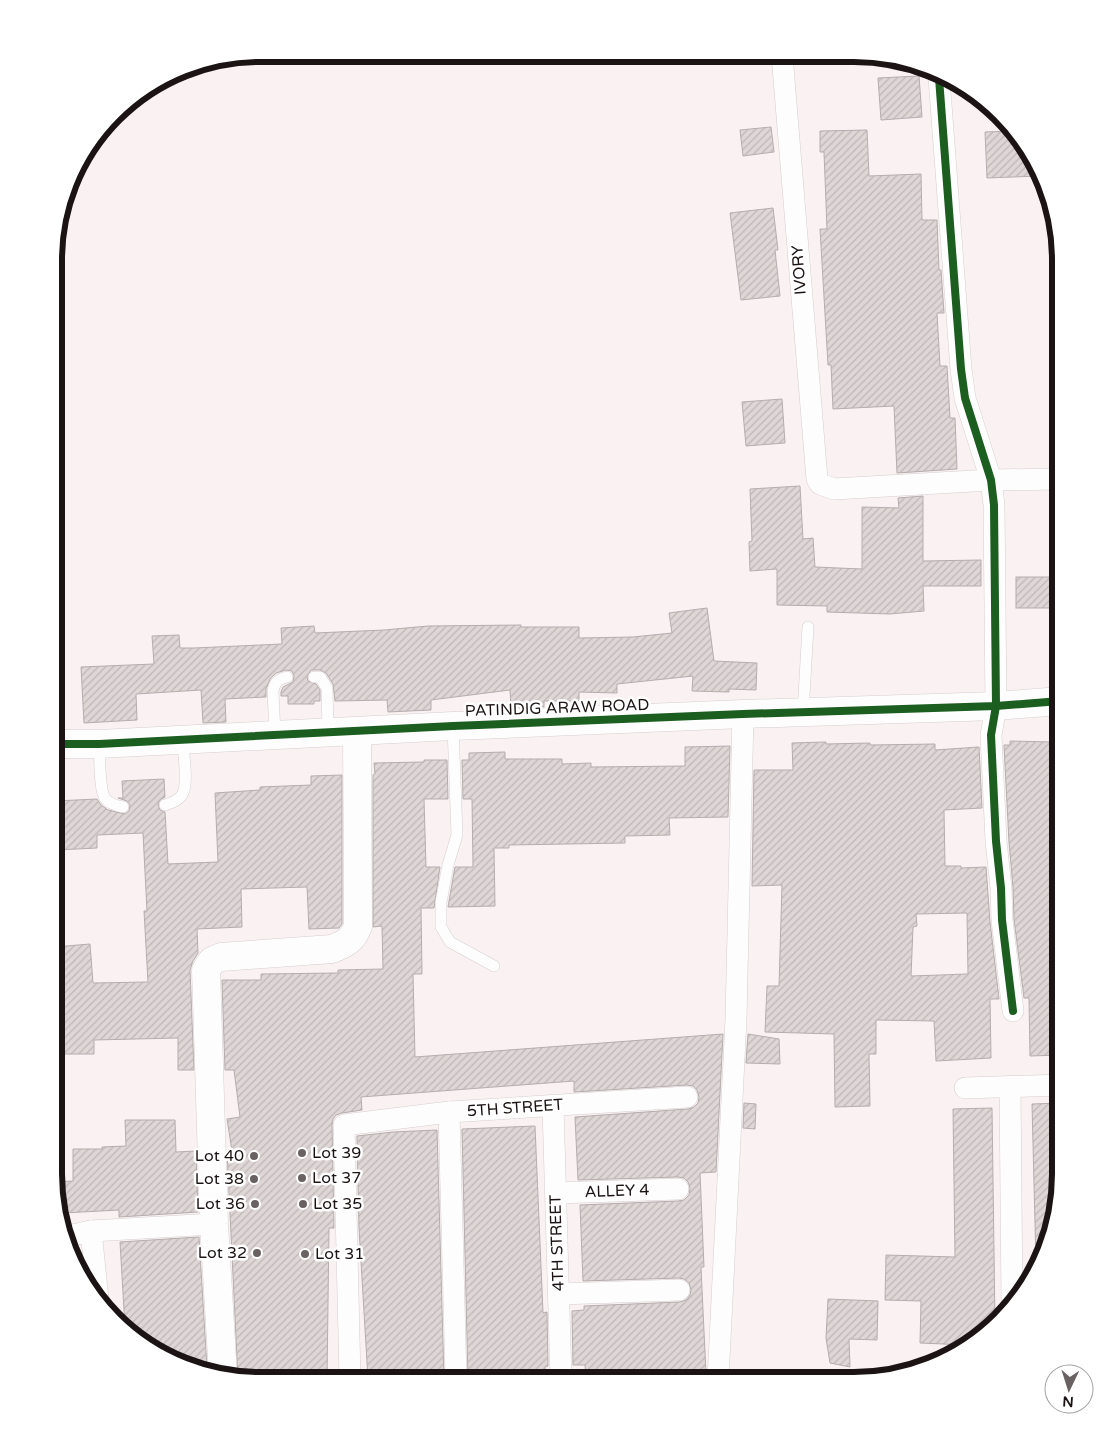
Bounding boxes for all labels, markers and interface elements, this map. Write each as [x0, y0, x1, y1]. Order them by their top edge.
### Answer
street label: IVORY [787, 244, 811, 296]
street label: PATINDIG ARAW ROAD [464, 695, 650, 721]
street label: 5TH STREET [466, 1095, 564, 1121]
place label: Lot 39 [312, 1143, 361, 1163]
place label: Lot 40 [195, 1146, 244, 1166]
marker: Lot 39 [296, 1147, 308, 1159]
marker: Lot 40 [248, 1150, 260, 1162]
place label: Lot 37 [312, 1168, 361, 1188]
place label: Lot 38 [195, 1169, 244, 1189]
marker: Lot 37 [296, 1172, 308, 1184]
marker: Lot 38 [248, 1173, 260, 1185]
street label: ALLEY 4 [584, 1180, 650, 1202]
place label: Lot 36 [196, 1194, 245, 1214]
place label: Lot 35 [313, 1194, 362, 1214]
street label: 4TH STREET [545, 1194, 569, 1292]
marker: Lot 36 [249, 1198, 261, 1210]
marker: Lot 35 [297, 1198, 309, 1210]
place label: Lot 32 [198, 1243, 247, 1263]
place label: Lot 31 [315, 1244, 364, 1264]
marker: Lot 32 [251, 1247, 263, 1259]
marker: Lot 31 [299, 1248, 311, 1260]
north arrow [1044, 1364, 1094, 1414]
text: N [1062, 1393, 1074, 1410]

